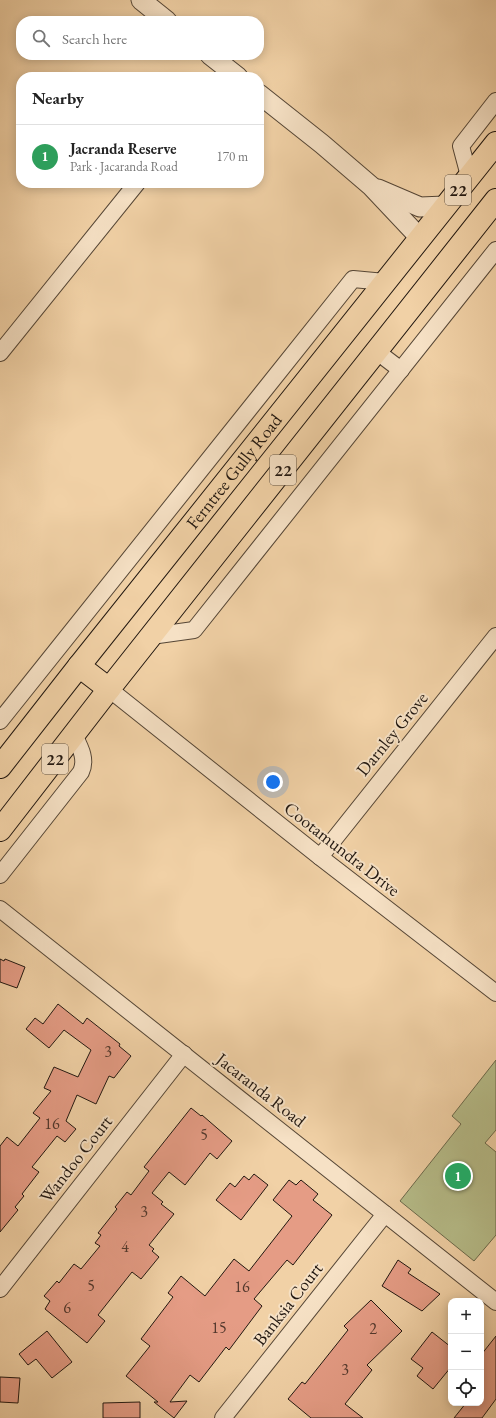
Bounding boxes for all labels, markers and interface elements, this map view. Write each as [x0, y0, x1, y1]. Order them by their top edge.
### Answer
search box [16, 16, 264, 60]
icon: search [30, 27, 52, 49]
text: Search here [62, 29, 127, 48]
text: Nearby [32, 87, 84, 109]
text: Jacranda Reserve [70, 139, 176, 158]
text: 1 [42, 148, 48, 165]
text: 170 m [217, 148, 248, 165]
text: Park · Jacaranda Road [70, 158, 178, 175]
road number: 22 [445, 175, 471, 205]
street label: Ferntree Gully Road [181, 408, 287, 533]
road number: 22 [270, 455, 296, 485]
street label: Darnley Grove [351, 687, 432, 780]
road number: 22 [42, 744, 68, 774]
your location [263, 772, 283, 792]
street label: Cootamundra Drive [280, 796, 405, 901]
house number: 3 [104, 1041, 112, 1062]
street label: Jacaranda Road [210, 1046, 312, 1132]
street label: Wandoo Court [34, 1110, 117, 1207]
house number: 16 [44, 1113, 60, 1134]
house number: 5 [200, 1124, 208, 1145]
pin: 1 [445, 1161, 471, 1191]
house number: 3 [140, 1201, 148, 1222]
house number: 4 [121, 1236, 129, 1257]
street label: Banksia Court [248, 1257, 328, 1350]
house number: 5 [87, 1275, 95, 1296]
house number: 16 [234, 1276, 250, 1297]
house number: 6 [63, 1297, 71, 1318]
map controls [448, 1298, 484, 1406]
button: + [448, 1298, 484, 1334]
house number: 15 [211, 1317, 227, 1338]
house number: 2 [369, 1318, 377, 1339]
button: − [448, 1334, 484, 1370]
house number: 3 [341, 1359, 349, 1380]
button: locate [448, 1370, 484, 1406]

